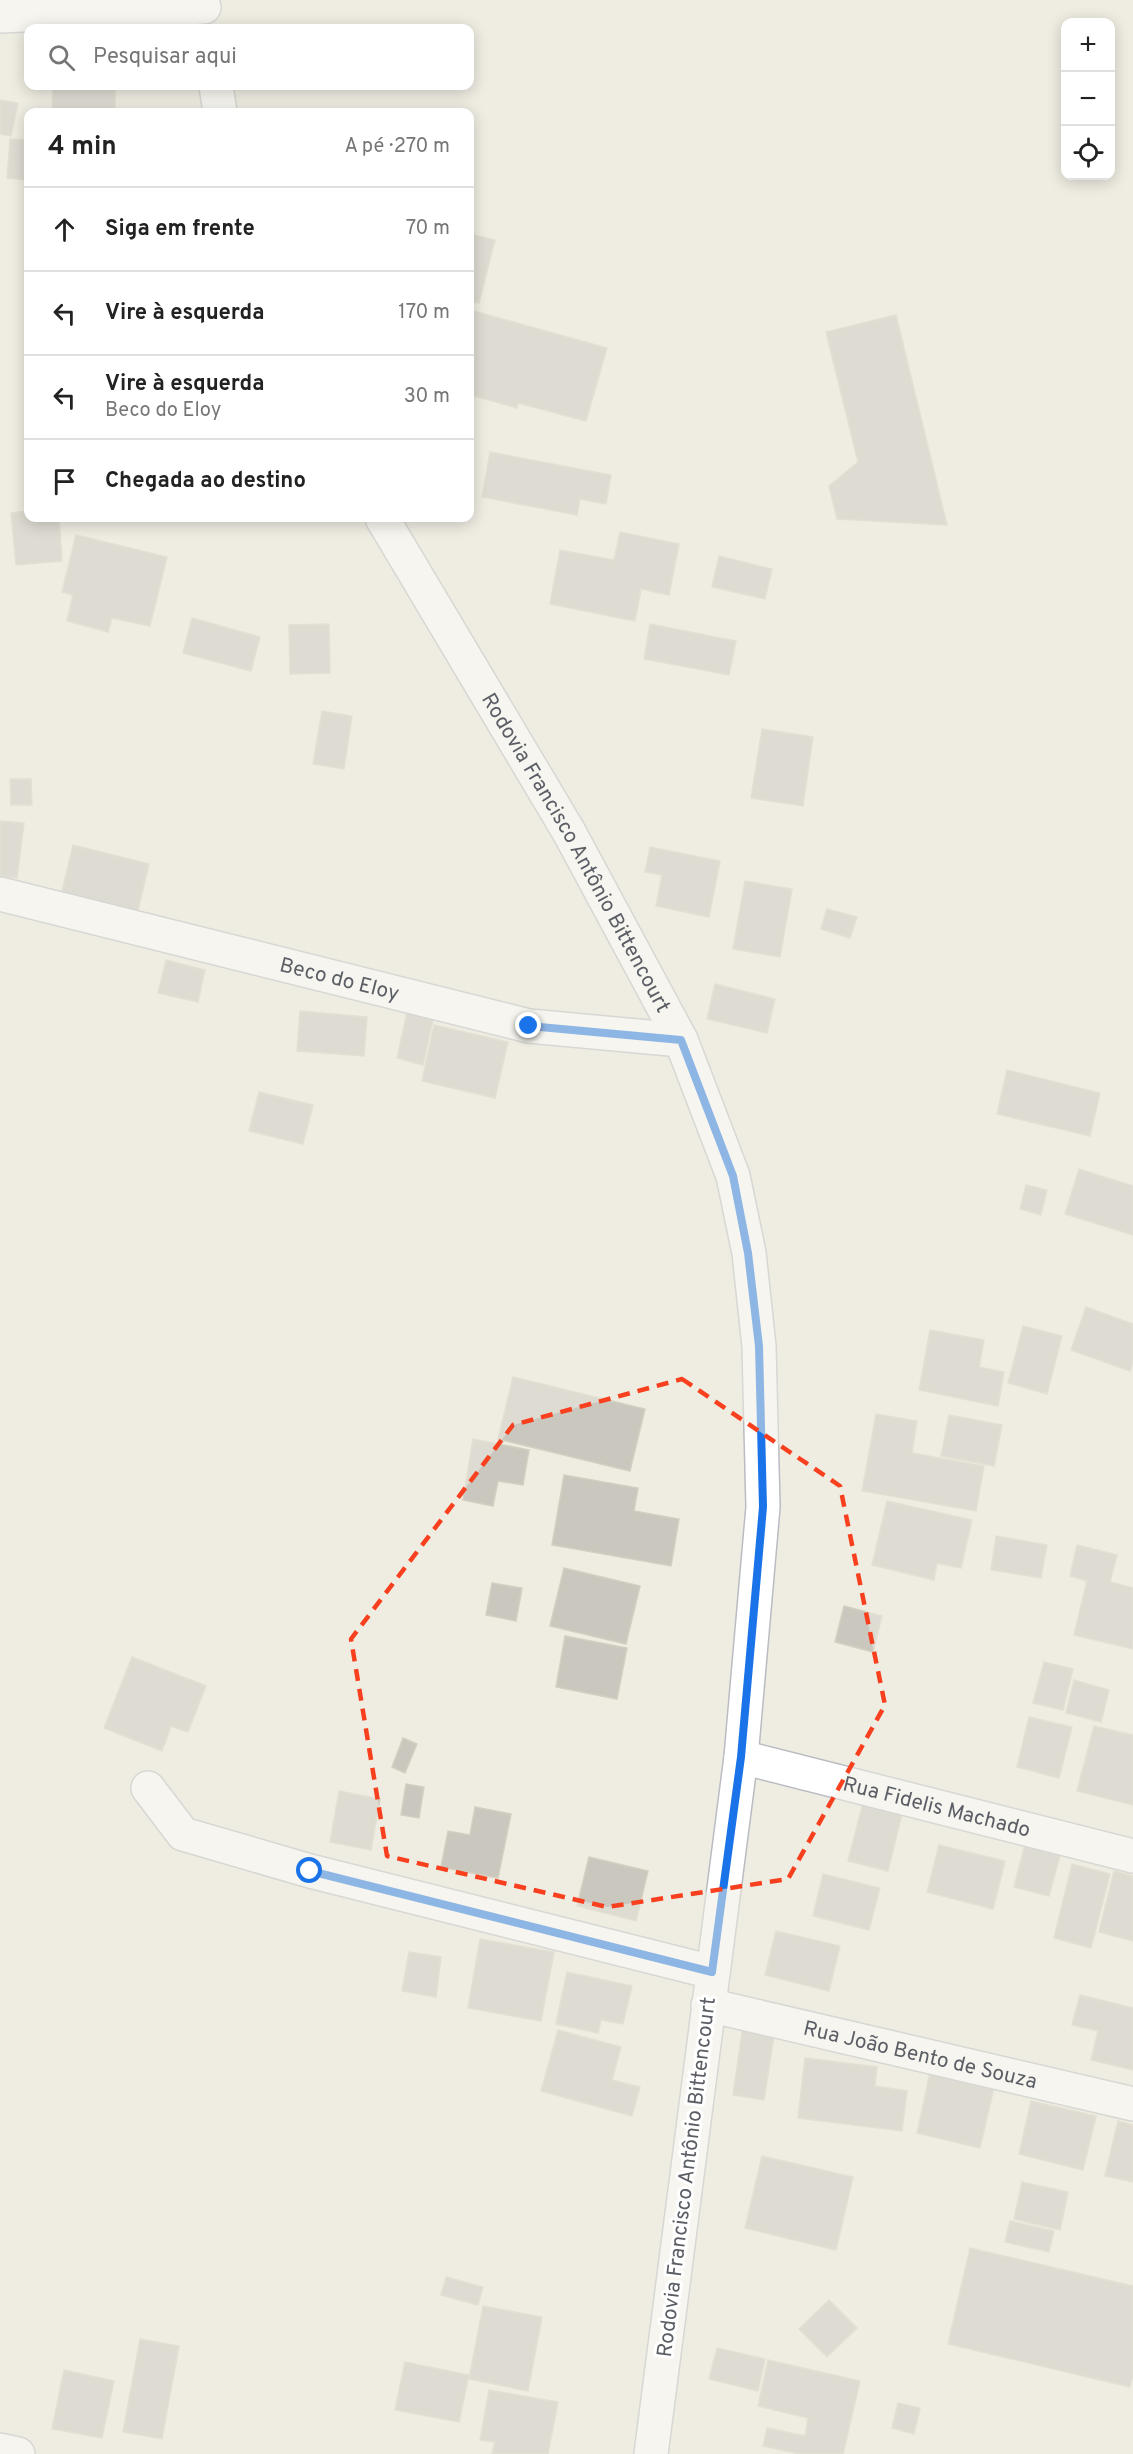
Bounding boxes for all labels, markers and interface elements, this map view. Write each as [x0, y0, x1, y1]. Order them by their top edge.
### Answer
map controls [1061, 18, 1115, 180]
button: + [1061, 18, 1115, 72]
search box [24, 24, 474, 90]
icon: search [45, 41, 78, 74]
text: Pesquisar aqui [93, 44, 237, 71]
button: − [1061, 72, 1115, 126]
button: locate [1061, 126, 1115, 180]
text: 4 min [48, 131, 117, 164]
text: A pé · 270 m [344, 134, 450, 160]
icon: ahead [48, 213, 81, 246]
text: Siga em frente [105, 216, 255, 243]
text: 70 m [406, 216, 450, 242]
icon: left [48, 297, 81, 330]
text: Vire à esquerda [105, 300, 264, 327]
text: 170 m [398, 300, 450, 326]
text: Vire à esquerda [105, 371, 264, 398]
icon: left [48, 381, 81, 414]
text: 30 m [404, 384, 450, 410]
text: Beco do Eloy [105, 398, 221, 424]
icon: arrive [48, 465, 81, 498]
text: Chegada ao destino [105, 468, 306, 495]
street label: Rodovia Francisco Antônio Bittencourt [474, 689, 676, 1018]
street label: Beco do Eloy [277, 952, 402, 1008]
route end [515, 1012, 541, 1038]
street label: Rua Fidelis Machado [840, 1771, 1033, 1845]
route start [296, 1857, 322, 1883]
street label: Rodovia Francisco Antônio Bittencourt [652, 1996, 723, 2359]
street label: Rua João Bento de Souza [800, 2016, 1040, 2096]

